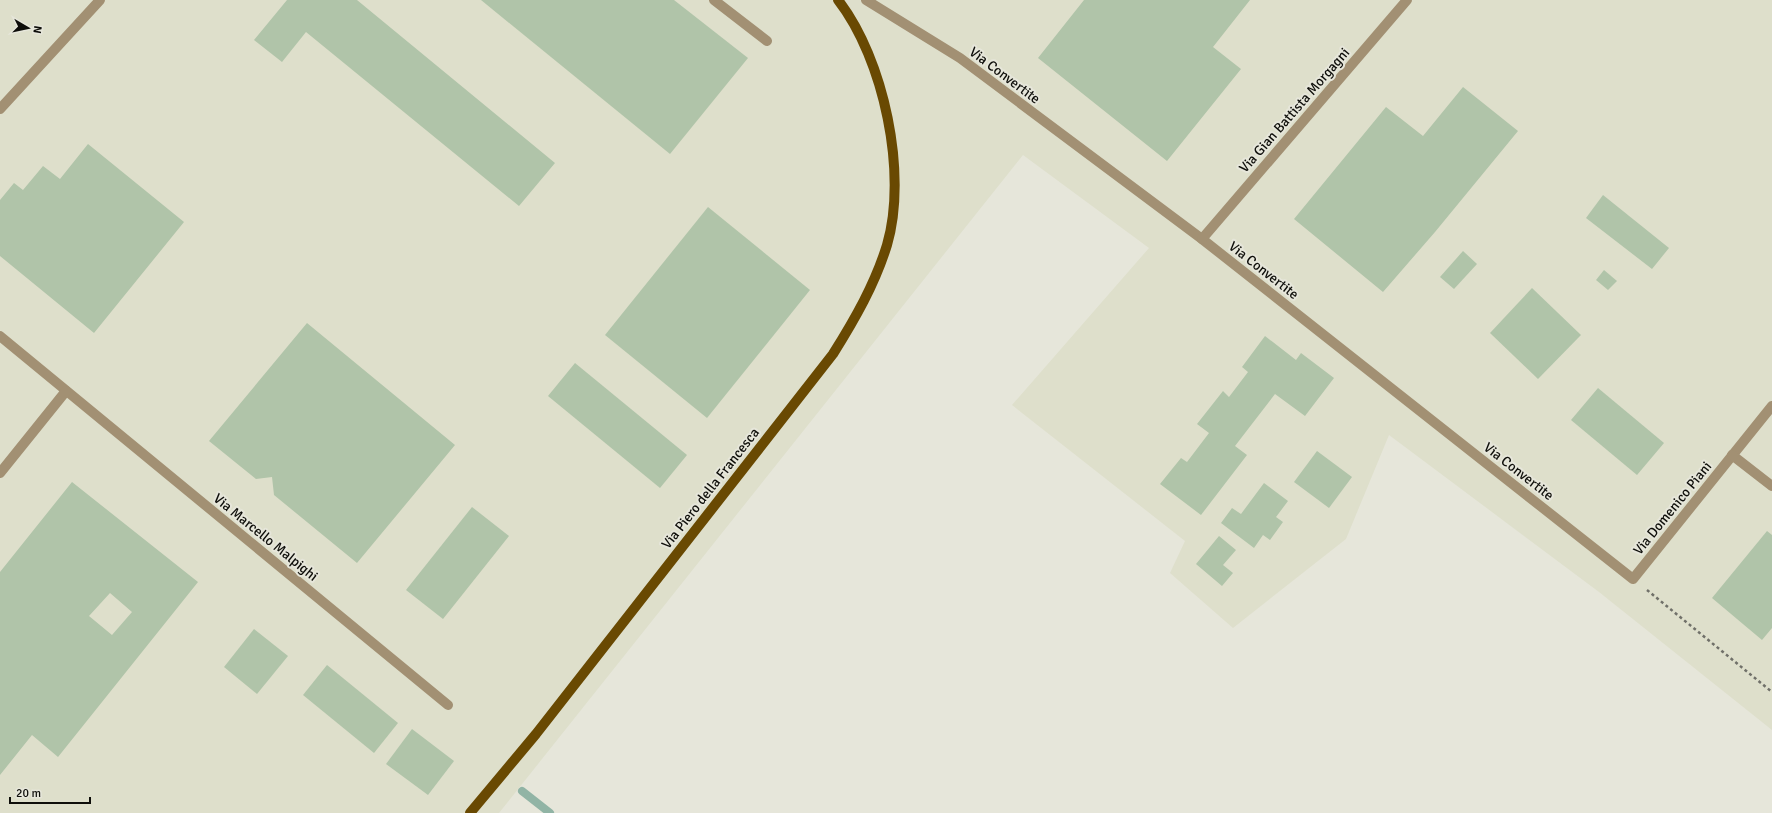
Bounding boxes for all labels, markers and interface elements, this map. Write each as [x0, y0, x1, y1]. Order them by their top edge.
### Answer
north arrow [8, 8, 48, 48]
text: N [30, 25, 44, 34]
street label: Via Convertite [966, 43, 1043, 108]
street label: Via Gian Battista Morgagni [1236, 44, 1353, 176]
street label: Via Convertite [1225, 238, 1302, 303]
street label: Via Piero della Francesca [658, 424, 763, 552]
street label: Via Convertite [1480, 439, 1557, 504]
street label: Via Domenico Piani [1630, 458, 1715, 558]
street label: Via Marcello Malpighi [210, 490, 321, 585]
scale bar [10, 779, 90, 805]
text: 20 m [16, 786, 41, 801]

